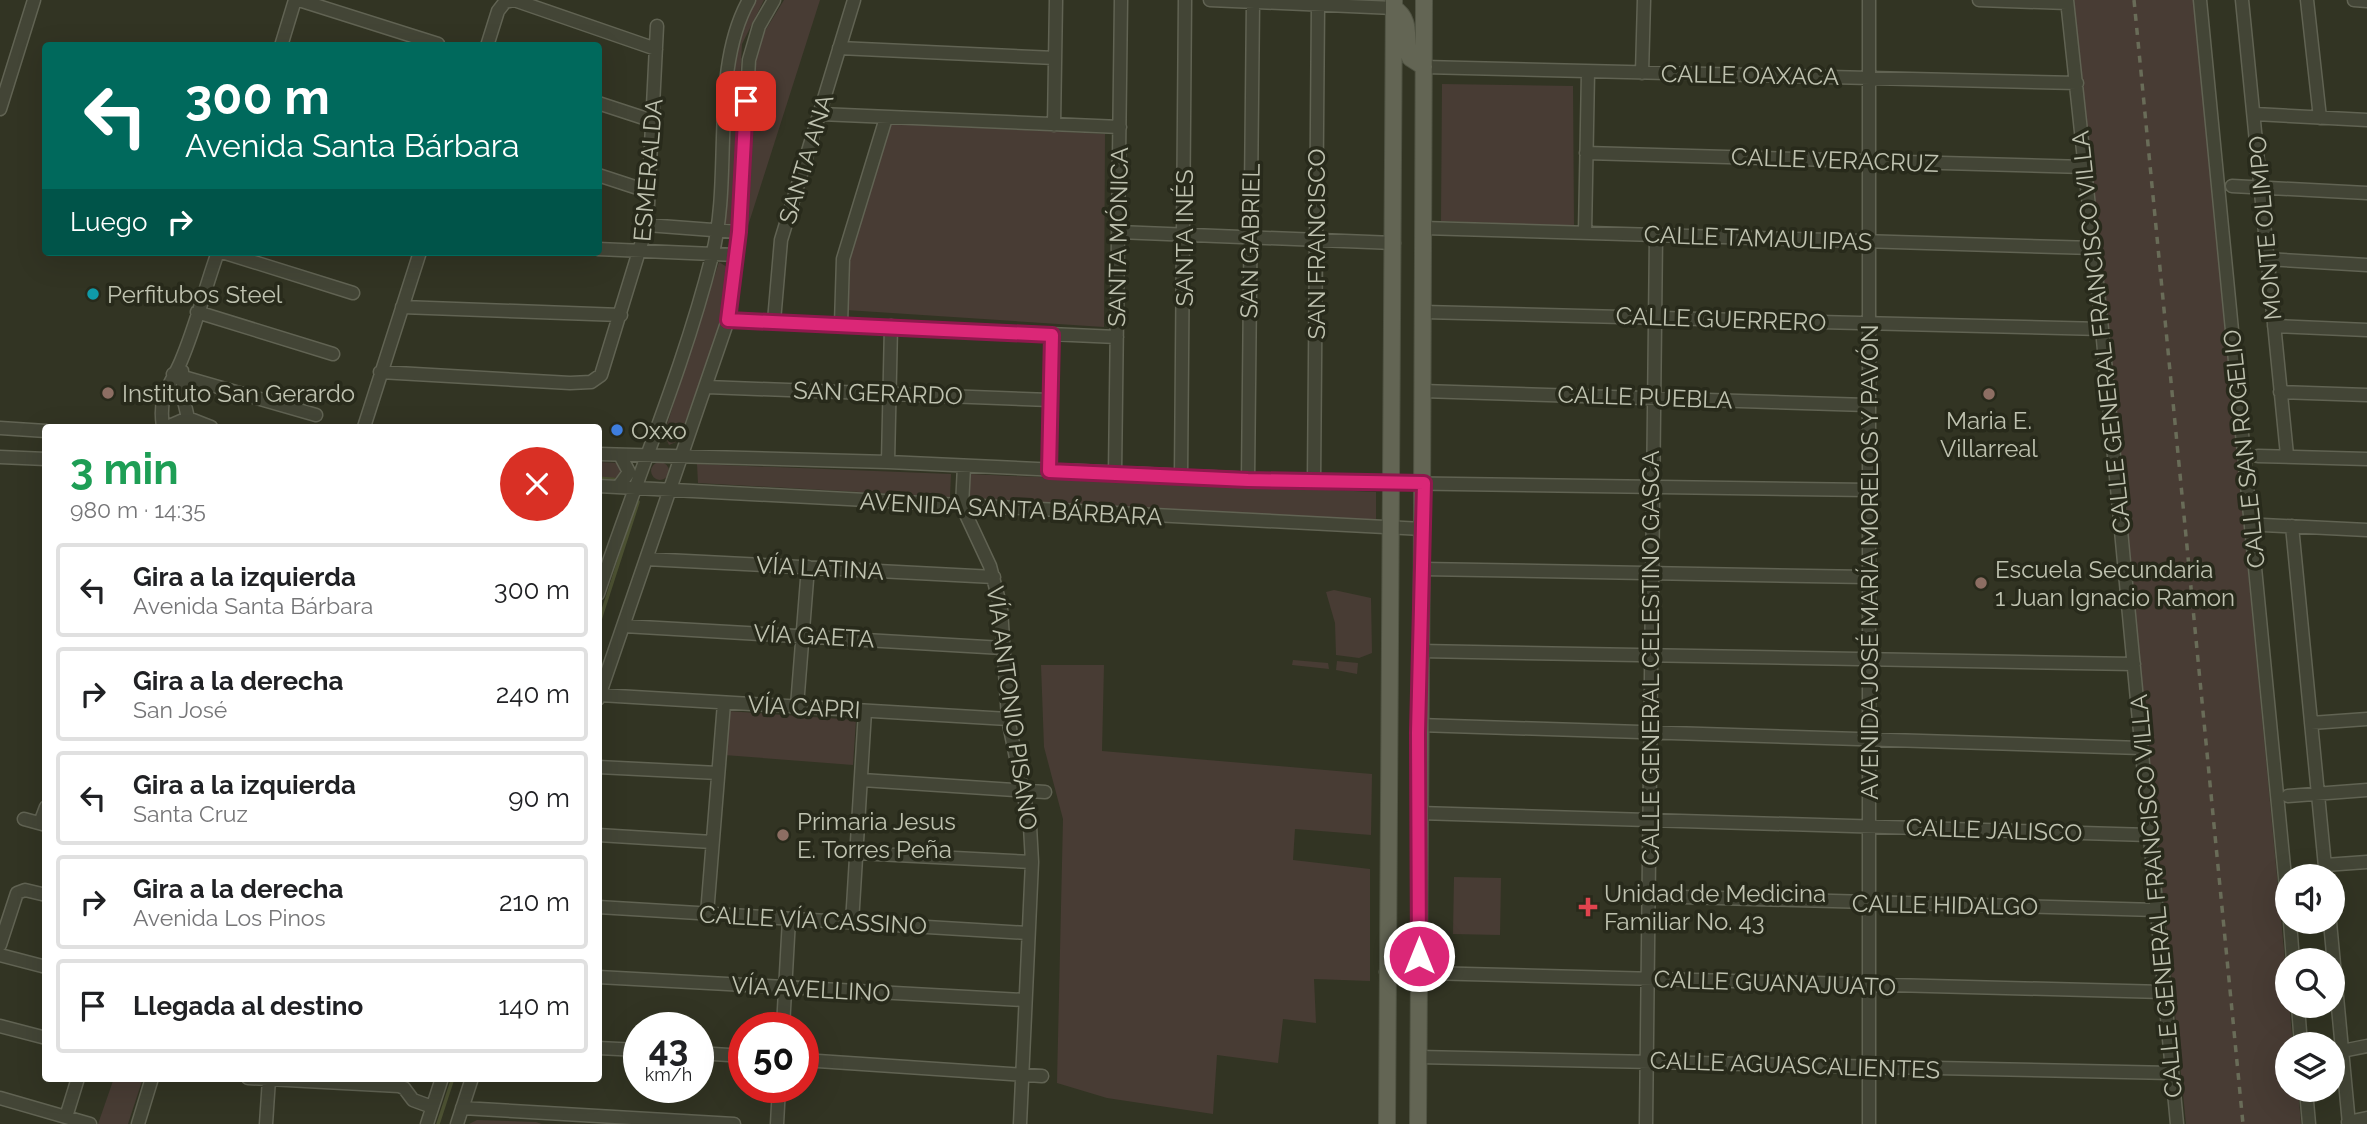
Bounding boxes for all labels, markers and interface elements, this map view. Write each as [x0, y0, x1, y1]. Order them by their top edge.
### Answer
street label: CALLE OAXACA [1661, 59, 1839, 91]
text: 300 m [185, 68, 330, 125]
icon: left [70, 70, 161, 161]
pin [716, 71, 776, 131]
icon: arrive [727, 82, 765, 120]
street label: SANTA ANA [773, 91, 839, 227]
street label: ESMERALDA [627, 97, 669, 243]
text: Avenida Santa Bárbara [185, 127, 519, 164]
street label: CALLE GENERAL FRANCISCO VILLA [2065, 129, 2137, 535]
street label: MONTE OLIMPO [2242, 135, 2288, 321]
street label: CALLE VERACRUZ [1731, 142, 1939, 178]
street label: SANTA MÓNICA [1102, 147, 1134, 327]
street label: SAN FRANCISCO [1302, 149, 1331, 339]
street label: SAN GABRIEL [1234, 163, 1266, 319]
street label: SANTA INÉS [1170, 169, 1199, 307]
icon: right [161, 203, 199, 241]
text: Luego [70, 207, 147, 237]
street label: CALLE TAMAULIPAS [1643, 220, 1873, 256]
place label: Perfitubos Steel [107, 280, 283, 309]
marker: Perfitubos Steel [85, 286, 101, 302]
street label: CALLE GUERRERO [1615, 301, 1827, 337]
street label: AVENIDA JOSÉ MARÍA MORELOS Y PAVÓN [1855, 324, 1884, 800]
street label: CALLE SAN ROGELIO [2217, 328, 2271, 570]
street label: SAN GERARDO [793, 376, 963, 410]
place label: Instituto San Gerardo [122, 379, 355, 408]
street label: CALLE PUEBLA [1557, 379, 1733, 415]
marker: Instituto San Gerardo [100, 385, 116, 401]
marker: Maria E. Villarreal [1981, 386, 1997, 402]
place label: Maria E. Villarreal [1940, 406, 2038, 463]
place label: Oxxo [631, 416, 687, 445]
marker: Oxxo [609, 422, 625, 438]
text: 3 min [70, 445, 179, 494]
button: close [500, 447, 574, 521]
street label: CALLE GENERAL CELESTINO GASCA [1636, 451, 1665, 865]
street label: AVENIDA SANTA BÁRBARA [859, 487, 1163, 531]
text: 980 m · 14:35 [70, 496, 206, 523]
street label: VÍA LATINA [755, 550, 885, 586]
place label: Escuela Secundaria 1 Juan Ignacio Ramon [1995, 555, 2235, 612]
text: Gira a la izquierda [133, 562, 356, 592]
icon: left [74, 571, 112, 609]
text: 300 m [494, 575, 570, 605]
marker: Escuela Secundaria 1 Juan Ignacio Ramon [1973, 575, 1989, 591]
street label: VÍA ANTONIO PISANO [980, 584, 1044, 832]
text: Avenida Santa Bárbara [133, 592, 373, 619]
street label: VÍA GAETA [753, 618, 875, 654]
text: Gira a la derecha [133, 666, 343, 696]
icon: right [74, 675, 112, 713]
text: 240 m [496, 679, 570, 709]
street label: VÍA CAPRI [747, 690, 861, 724]
street label: CALLE GENERAL FRANCISCO VILLA [2124, 693, 2188, 1099]
text: San José [133, 696, 227, 723]
text: Gira a la izquierda [133, 770, 356, 800]
icon: left [74, 779, 112, 817]
text: 90 m [508, 783, 570, 813]
text: Santa Cruz [133, 800, 248, 827]
place label: Primaria Jesus E. Torres Peña [797, 807, 956, 864]
street label: CALLE JALISCO [1905, 812, 2083, 848]
marker: Primaria Jesus E. Torres Peña [775, 827, 791, 843]
map controls [2275, 864, 2345, 1102]
button: sound [2275, 864, 2345, 934]
text: Gira a la derecha [133, 874, 343, 904]
place label: Unidad de Medicina Familiar No. 43 [1604, 879, 1826, 936]
icon: right [74, 883, 112, 921]
text: 210 m [499, 887, 570, 917]
street label: CALLE HIDALGO [1852, 889, 2038, 921]
marker: Unidad de Medicina Familiar No. 43 [1578, 897, 1598, 917]
street label: CALLE VÍA CASSINO [698, 900, 928, 940]
text: Avenida Los Pinos [133, 904, 326, 931]
position arrow [1382, 919, 1456, 993]
button: search [2275, 948, 2345, 1018]
street label: CALLE GUANAJUATO [1653, 964, 1897, 1002]
street label: VÍA AVELLINO [731, 970, 891, 1008]
icon: arrive [74, 987, 112, 1025]
text: Llegada al destino [133, 991, 363, 1021]
text: 140 m [498, 991, 570, 1021]
speed limit sign: 50 [728, 1012, 819, 1103]
text: 43 [649, 1028, 688, 1069]
button: layers [2275, 1032, 2345, 1102]
street label: CALLE AGUASCALIENTES [1649, 1045, 1941, 1085]
text: km/h [645, 1064, 692, 1085]

